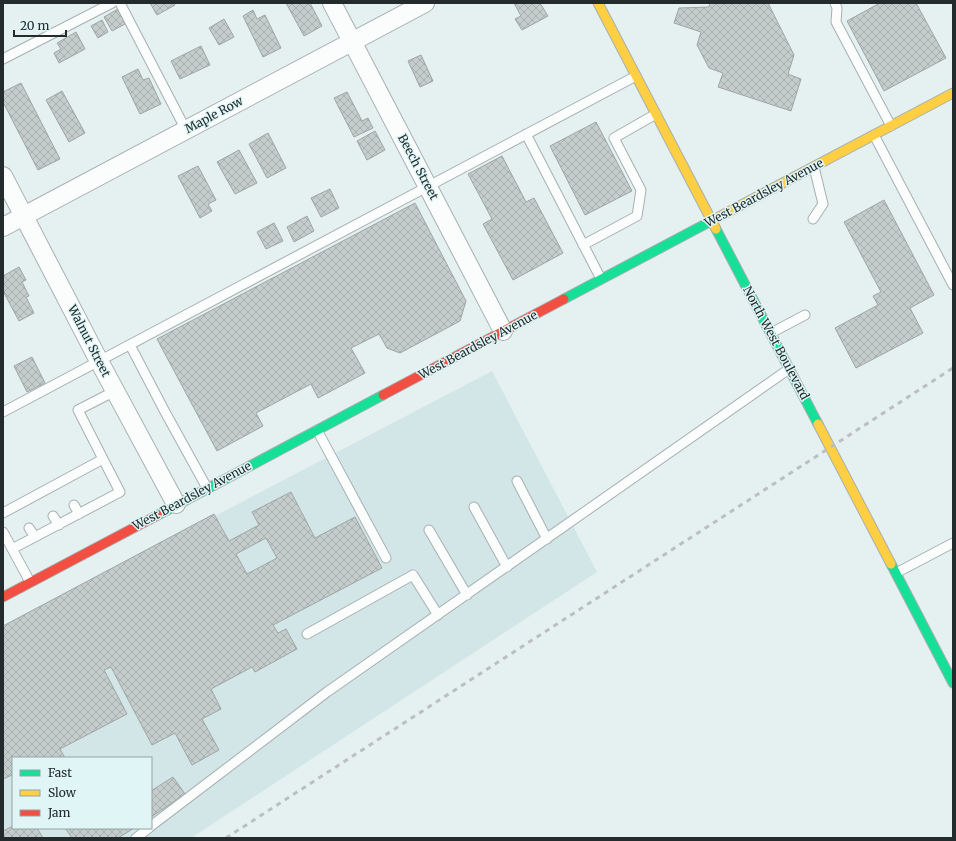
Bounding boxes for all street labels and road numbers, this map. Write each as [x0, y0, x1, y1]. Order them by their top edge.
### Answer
street label: Maple Row [182, 93, 246, 136]
street label: Beech Street [395, 131, 442, 202]
street label: West Beardsley Avenue [701, 155, 826, 231]
street label: North West Boulevard [740, 283, 813, 402]
street label: Walnut Street [64, 301, 114, 380]
street label: West Beardsley Avenue [415, 307, 540, 383]
street label: West Beardsley Avenue [129, 458, 254, 534]

